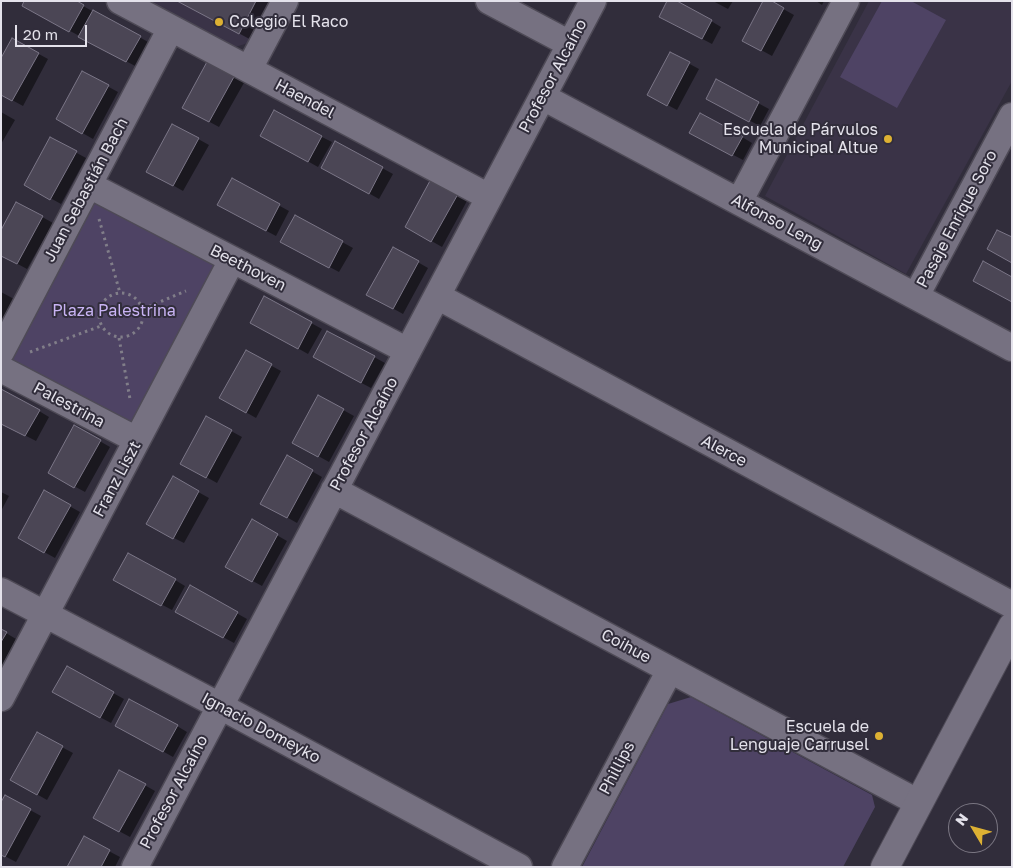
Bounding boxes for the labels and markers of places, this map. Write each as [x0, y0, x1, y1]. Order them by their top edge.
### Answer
place label: Colegio El Raco [229, 12, 348, 32]
marker: Colegio El Raco [213, 16, 225, 28]
place label: Escuela de Párvulos Municipal Altue [723, 120, 878, 158]
marker: Escuela de Párvulos Municipal Altue [882, 133, 894, 145]
place label: Escuela de Lenguaje Carrusel [730, 717, 869, 755]
marker: Escuela de Lenguaje Carrusel [873, 730, 885, 742]

